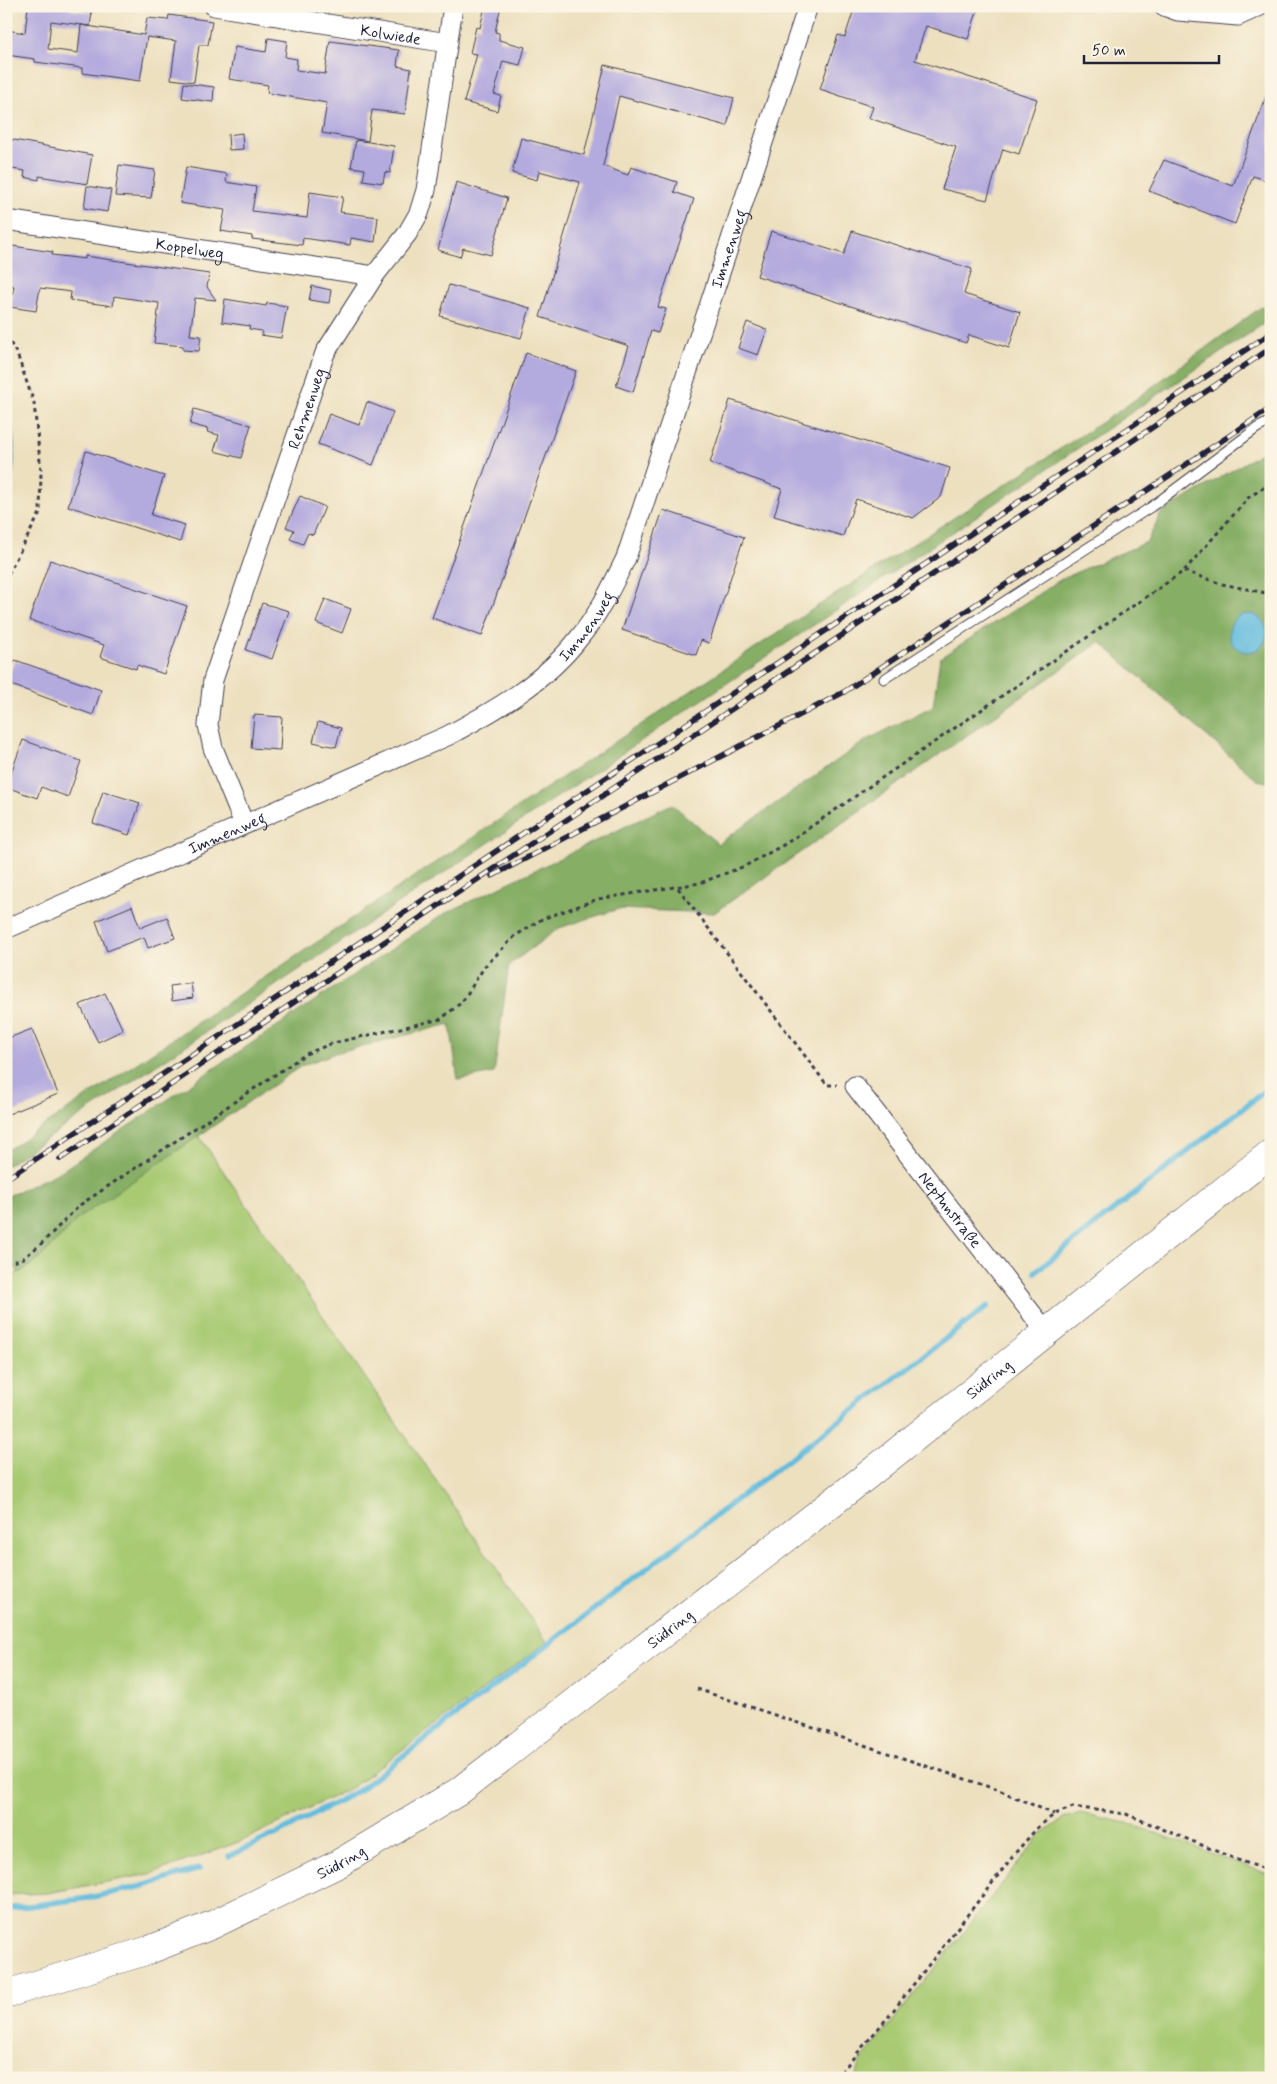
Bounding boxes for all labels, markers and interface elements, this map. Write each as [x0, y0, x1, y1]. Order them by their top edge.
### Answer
street label: Kolwiede [359, 20, 423, 51]
scale bar [1084, 32, 1220, 64]
text: 50 m [1092, 41, 1126, 61]
street label: Immenweg [707, 207, 753, 291]
street label: Koppelweg [154, 234, 225, 266]
street label: Rehmenweg [284, 366, 332, 452]
street label: Immenweg [555, 588, 620, 667]
street label: Immenweg [186, 808, 270, 860]
street label: Neptunstraße [913, 1167, 986, 1253]
street label: Südring [962, 1355, 1017, 1404]
street label: Südring [643, 1605, 698, 1654]
street label: Südring [313, 1841, 370, 1885]

